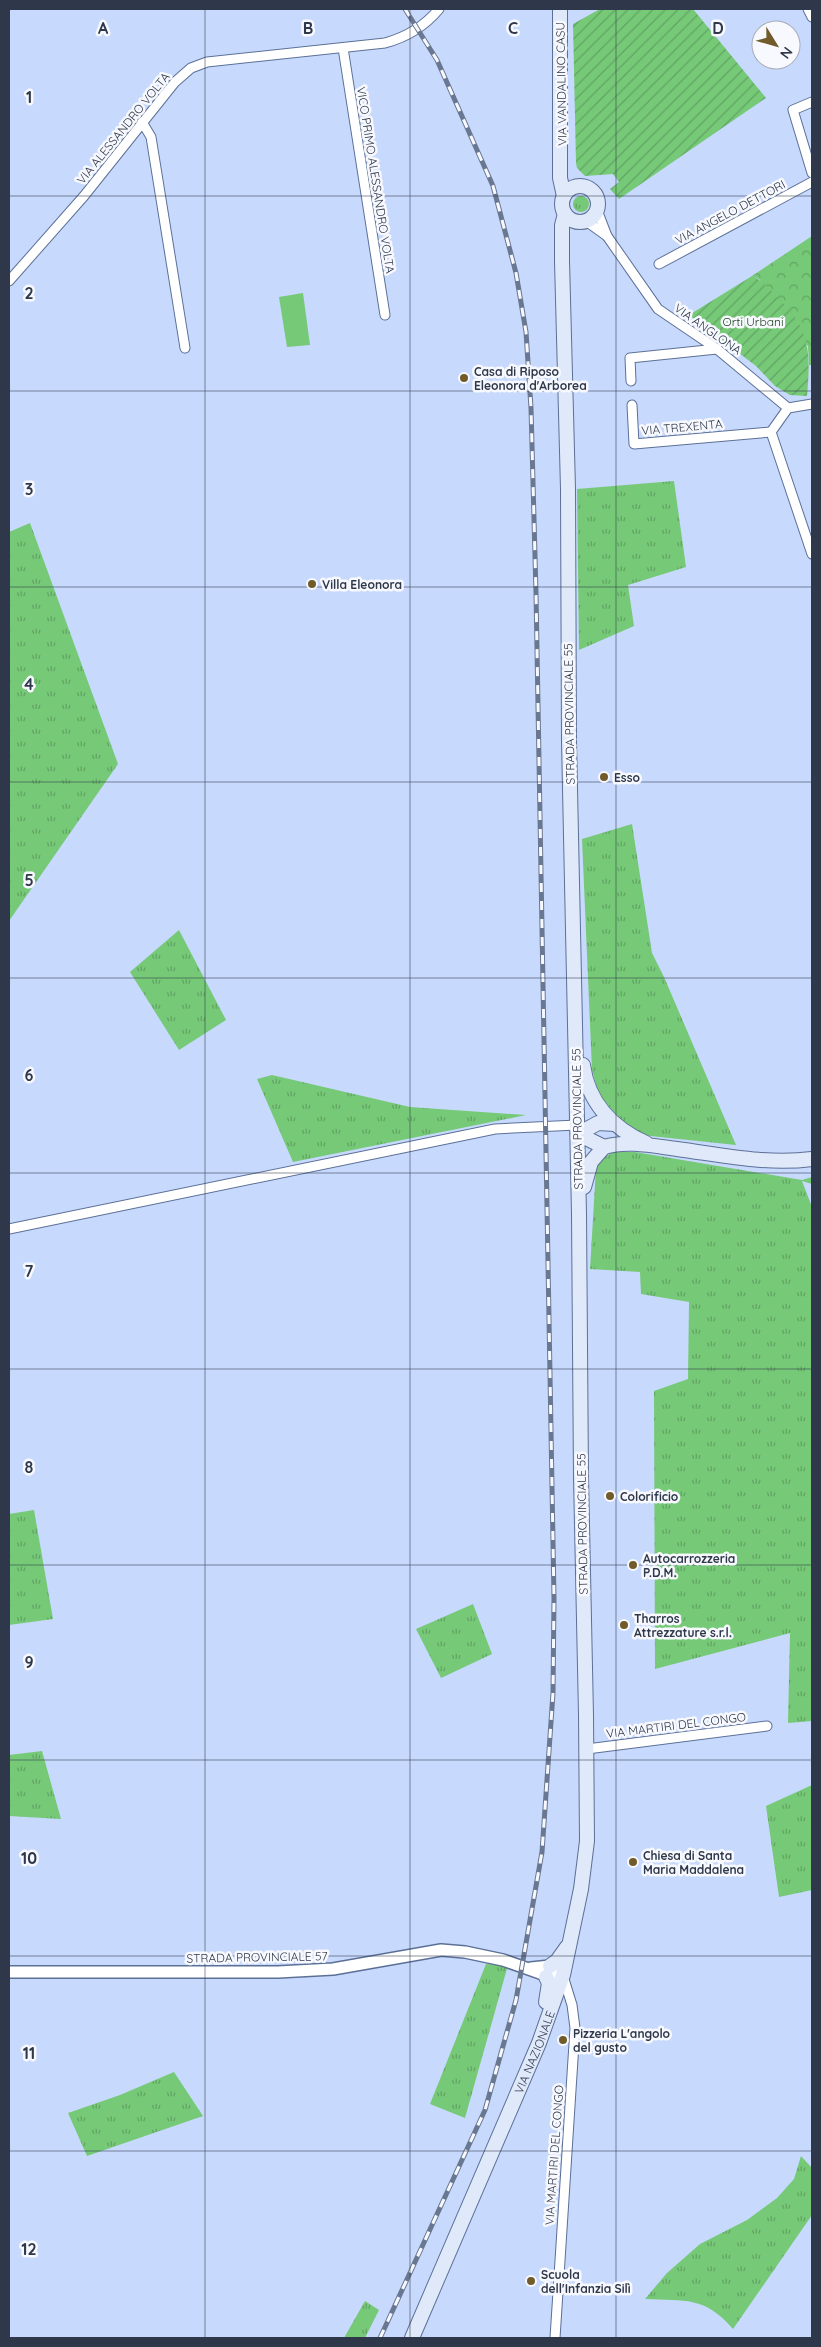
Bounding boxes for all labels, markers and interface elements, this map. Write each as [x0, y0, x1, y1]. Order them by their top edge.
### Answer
text: A [98, 18, 109, 38]
text: B [303, 18, 313, 38]
text: C [508, 18, 518, 38]
text: D [712, 18, 724, 38]
north arrow [751, 20, 801, 70]
street label: VIA VANDALINO CASU [552, 22, 570, 146]
text: N [776, 43, 797, 62]
street label: VIA ALESSANDRO VOLTA [73, 69, 173, 187]
street label: VICO PRIMO ALESSANDRO VOLTA [354, 86, 398, 275]
text: 1 [26, 87, 32, 107]
street label: VIA ANGELO DETTORI [672, 177, 788, 247]
text: 2 [24, 283, 34, 303]
street label: VIA ANGLONA [671, 300, 745, 358]
park label: Orti Urbani [723, 314, 783, 329]
place label: Casa di Riposo Eleonora d'Arborea [474, 364, 587, 393]
marker: Casa di Riposo Eleonora d'Arborea [458, 372, 470, 384]
street label: VIA TREXENTA [641, 416, 723, 438]
text: 3 [25, 479, 33, 499]
place label: Villa Eleonora [322, 577, 402, 592]
marker: Villa Eleonora [306, 578, 318, 590]
street label: STRADA PROVINCIALE 55 [560, 643, 578, 785]
text: 4 [24, 674, 34, 694]
place label: Esso [614, 770, 640, 785]
marker: Esso [598, 771, 610, 783]
text: 5 [24, 870, 34, 890]
street label: STRADA PROVINCIALE 55 [568, 1048, 586, 1190]
text: 6 [25, 1065, 34, 1085]
text: 7 [25, 1261, 34, 1281]
street label: STRADA PROVINCIALE 55 [573, 1453, 591, 1595]
text: 8 [25, 1457, 34, 1477]
place label: Colorificio [620, 1489, 679, 1504]
marker: Colorificio [604, 1490, 616, 1502]
place label: Autocarrozzeria P.D.M. [643, 1551, 735, 1580]
marker: Autocarrozzeria P.D.M. [627, 1559, 639, 1571]
place label: Tharros Attrezzature s.r.l. [634, 1611, 732, 1640]
marker: Tharros Attrezzature s.r.l. [618, 1619, 630, 1631]
text: 9 [24, 1652, 34, 1672]
street label: VIA MARTIRI DEL CONGO [605, 1709, 747, 1741]
text: 10 [21, 1848, 37, 1868]
place label: Chiesa di Santa Maria Maddalena [643, 1848, 744, 1877]
marker: Chiesa di Santa Maria Maddalena [627, 1856, 639, 1868]
street label: STRADA PROVINCIALE 57 [186, 1948, 328, 1966]
street label: VIA NAZIONALE [511, 2008, 557, 2096]
place label: Pizzeria L'angolo del gusto [573, 2026, 671, 2055]
marker: Pizzeria L'angolo del gusto [557, 2034, 569, 2046]
text: 11 [23, 2043, 35, 2063]
street label: VIA MARTIRI DEL CONGO [542, 2084, 566, 2226]
text: 12 [21, 2239, 37, 2259]
place label: Scuola dell'Infanzia Silì [541, 2267, 631, 2296]
marker: Scuola dell'Infanzia Silì [525, 2275, 537, 2287]

